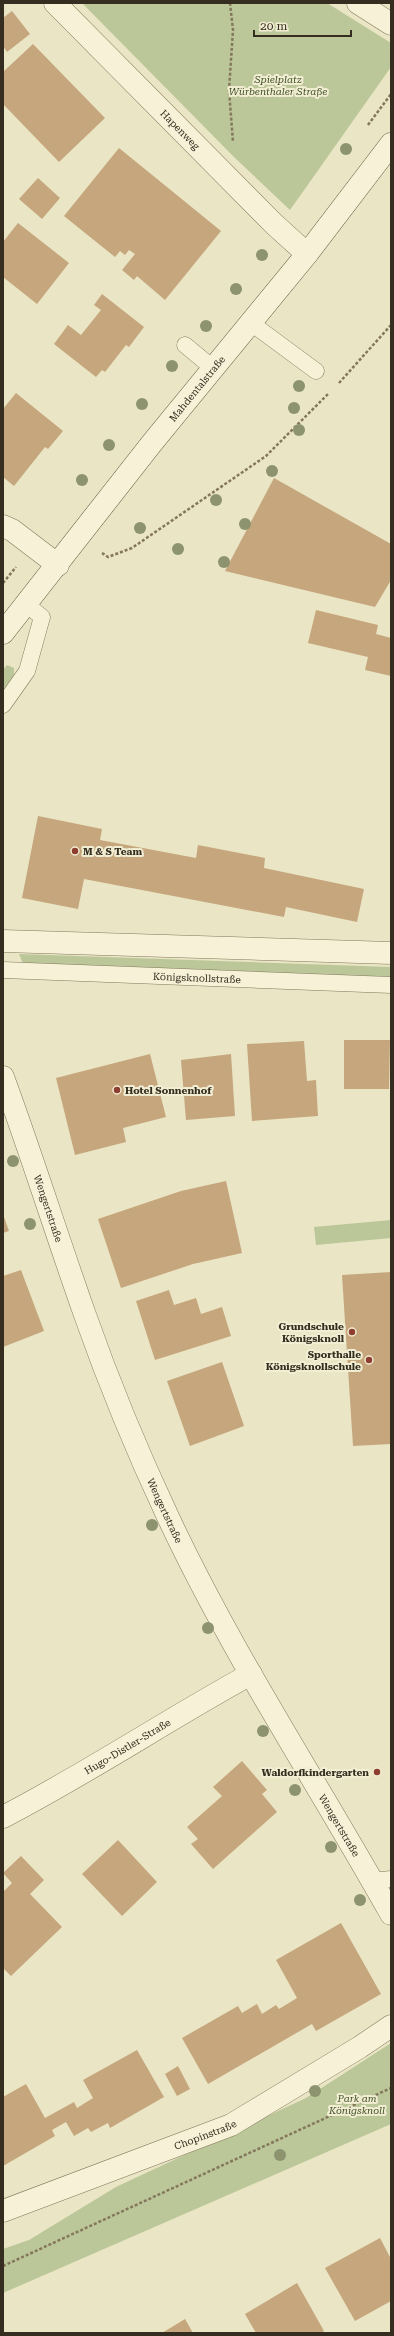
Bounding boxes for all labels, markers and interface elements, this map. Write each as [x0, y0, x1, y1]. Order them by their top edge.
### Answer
scale bar [254, 12, 351, 38]
text: 20 m [260, 19, 287, 33]
park label: Spielplatz Würbenthaler Straße [229, 74, 327, 97]
street label: Hapenweg [158, 107, 202, 152]
street label: Mahdentalstraße [167, 353, 227, 423]
marker: M & S Team [70, 846, 80, 856]
place label: M & S Team [83, 846, 142, 857]
street label: Königsknollstraße [153, 970, 242, 985]
marker: Hotel Sonnenhof [112, 1085, 122, 1095]
place label: Hotel Sonnenhof [125, 1085, 212, 1096]
street label: Wengertstraße [32, 1173, 65, 1244]
place label: Grundschule Königsknoll [278, 1321, 345, 1344]
marker: Grundschule Königsknoll [347, 1327, 357, 1337]
place label: Sporthalle Königsknollschule [266, 1349, 361, 1372]
marker: Sporthalle Königsknollschule [364, 1355, 374, 1365]
street label: Wengertstraße [145, 1476, 185, 1545]
street label: Hugo-Distler-Straße [82, 1716, 173, 1776]
place label: Waldorfkindergarten [262, 1767, 369, 1778]
marker: Waldorfkindergarten [372, 1767, 382, 1777]
street label: Wengertstraße [317, 1792, 362, 1859]
park label: Park am Königsknoll [328, 2093, 385, 2116]
street label: Chopinstraße [172, 2117, 239, 2152]

